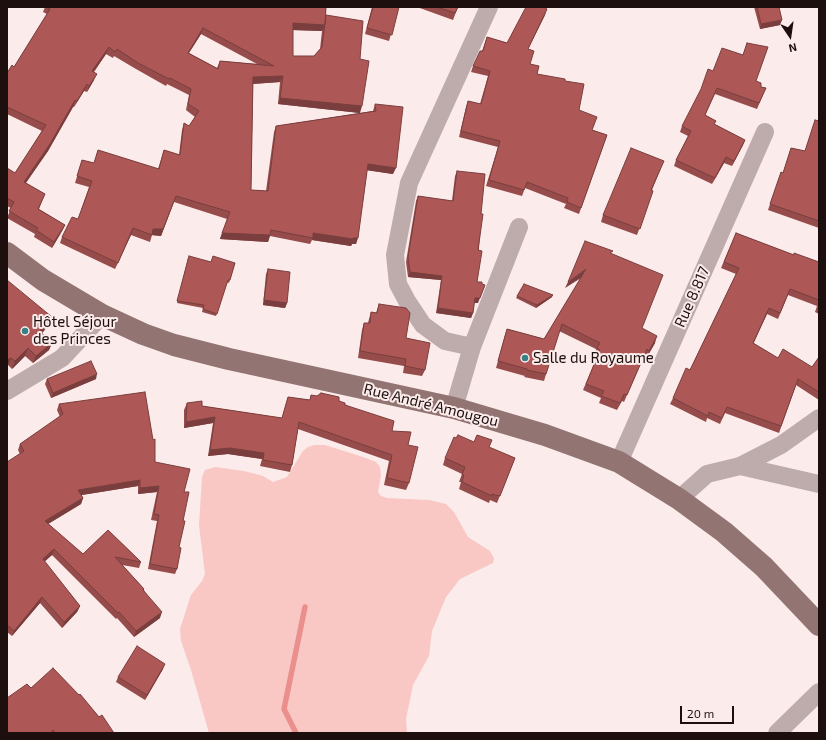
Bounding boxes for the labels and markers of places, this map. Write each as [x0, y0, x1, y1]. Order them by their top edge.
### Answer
place label: Hôtel Séjour des Princes [33, 313, 116, 348]
marker: Hôtel Séjour des Princes [20, 326, 30, 336]
place label: Salle du Royaume [533, 349, 654, 367]
marker: Salle du Royaume [520, 353, 530, 363]

